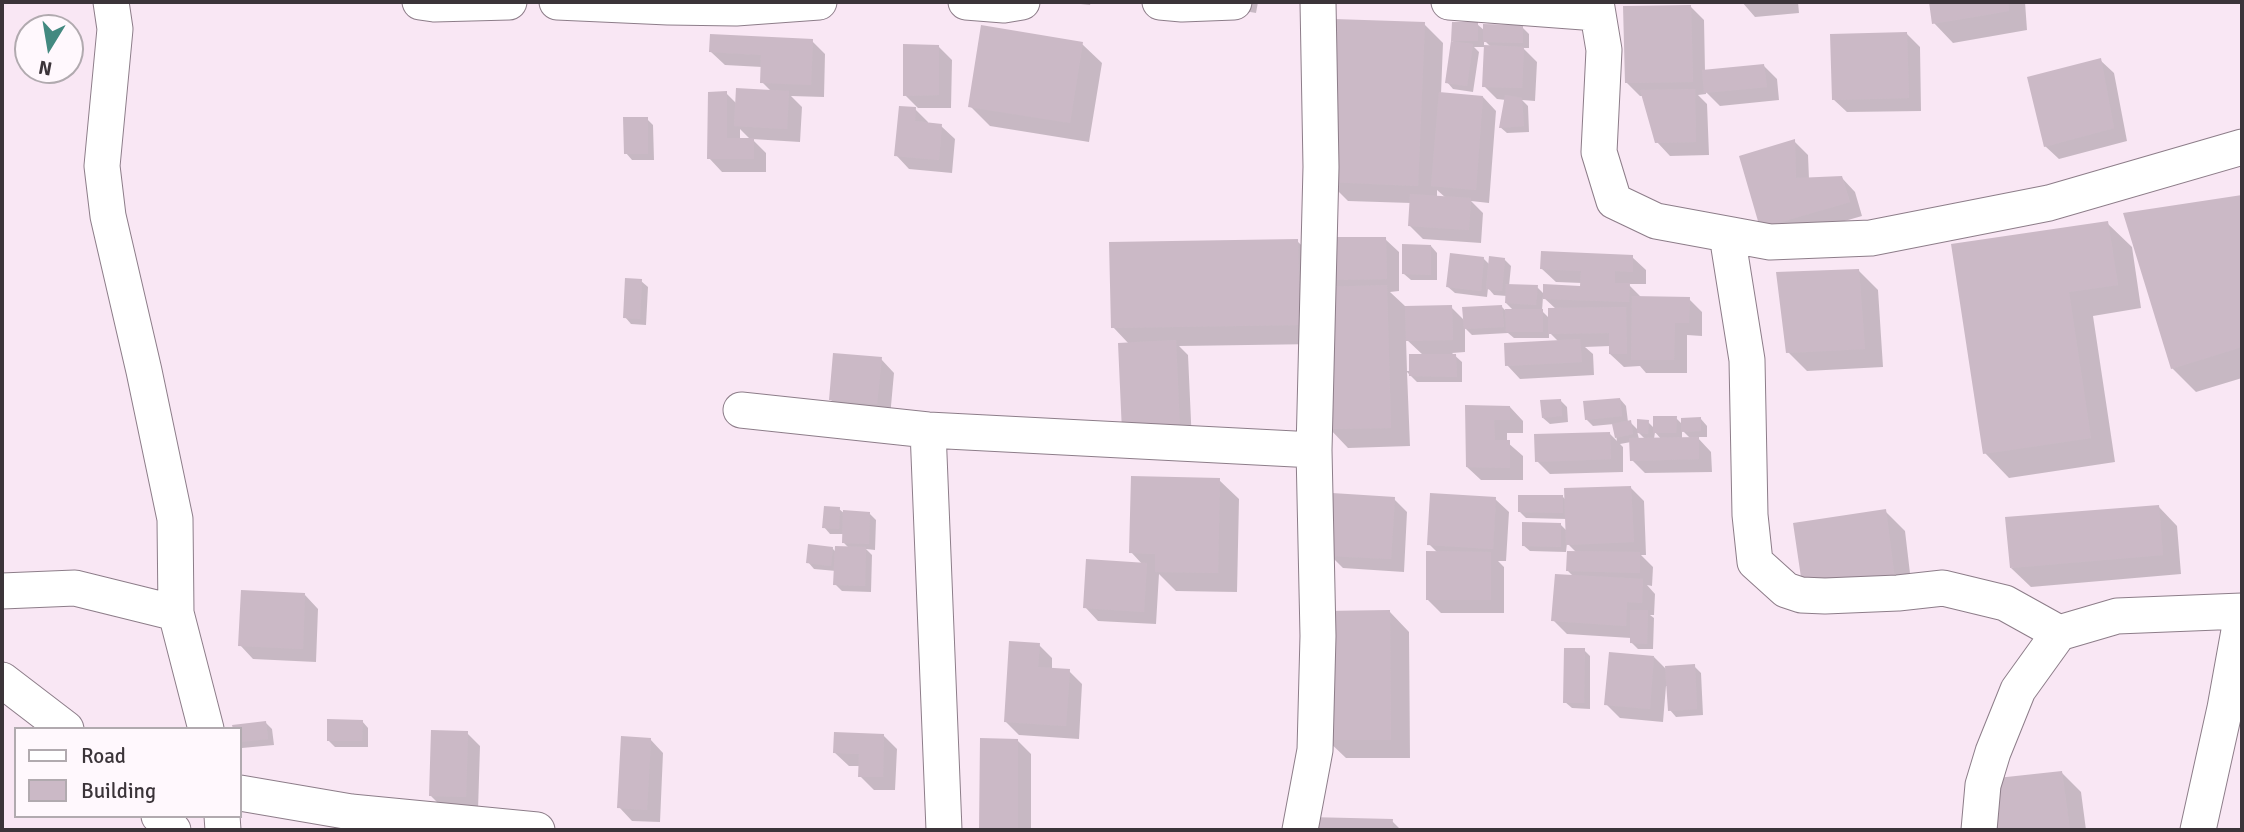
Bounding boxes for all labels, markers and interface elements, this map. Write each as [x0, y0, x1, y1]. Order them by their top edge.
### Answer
north arrow [14, 14, 84, 84]
text: N [37, 55, 54, 81]
legend [14, 727, 242, 818]
text: Road [81, 743, 126, 769]
text: Building [81, 778, 156, 804]

